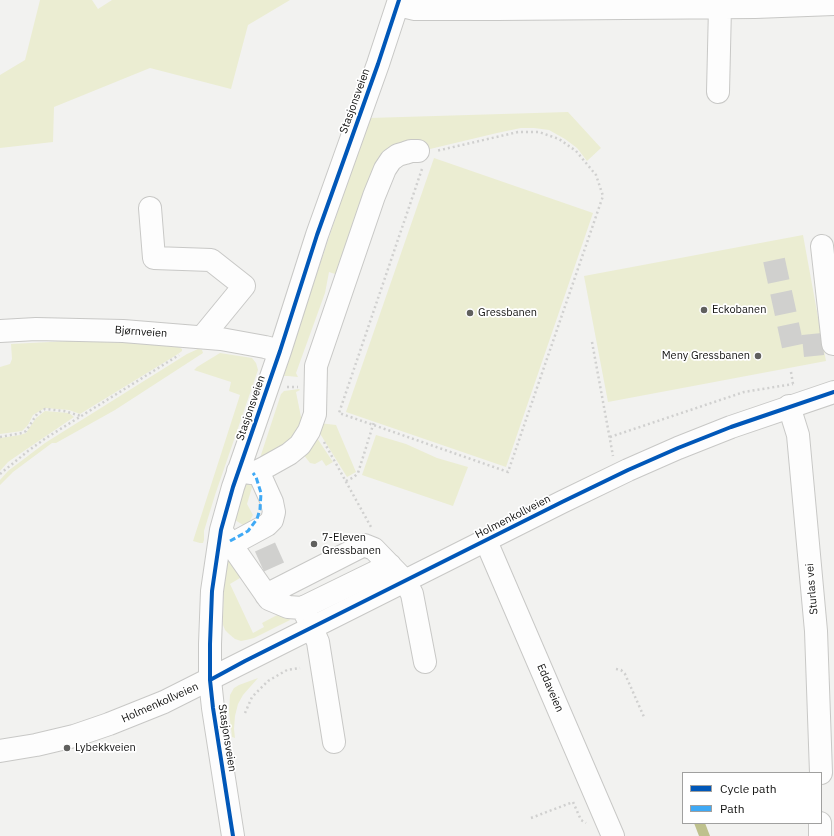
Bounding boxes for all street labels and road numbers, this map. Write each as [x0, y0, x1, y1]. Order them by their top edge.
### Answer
street label: Stasjonsveien [337, 67, 373, 135]
street label: Bjørnveien [114, 324, 168, 340]
street label: Stasjonsveien [234, 374, 268, 442]
street label: Holmenkollveien [473, 492, 553, 542]
street label: Sturlas vei [803, 563, 821, 615]
street label: Eddaveien [534, 662, 566, 714]
street label: Holmenkollveien [119, 680, 201, 726]
street label: Stasjonsveien [215, 703, 239, 773]

